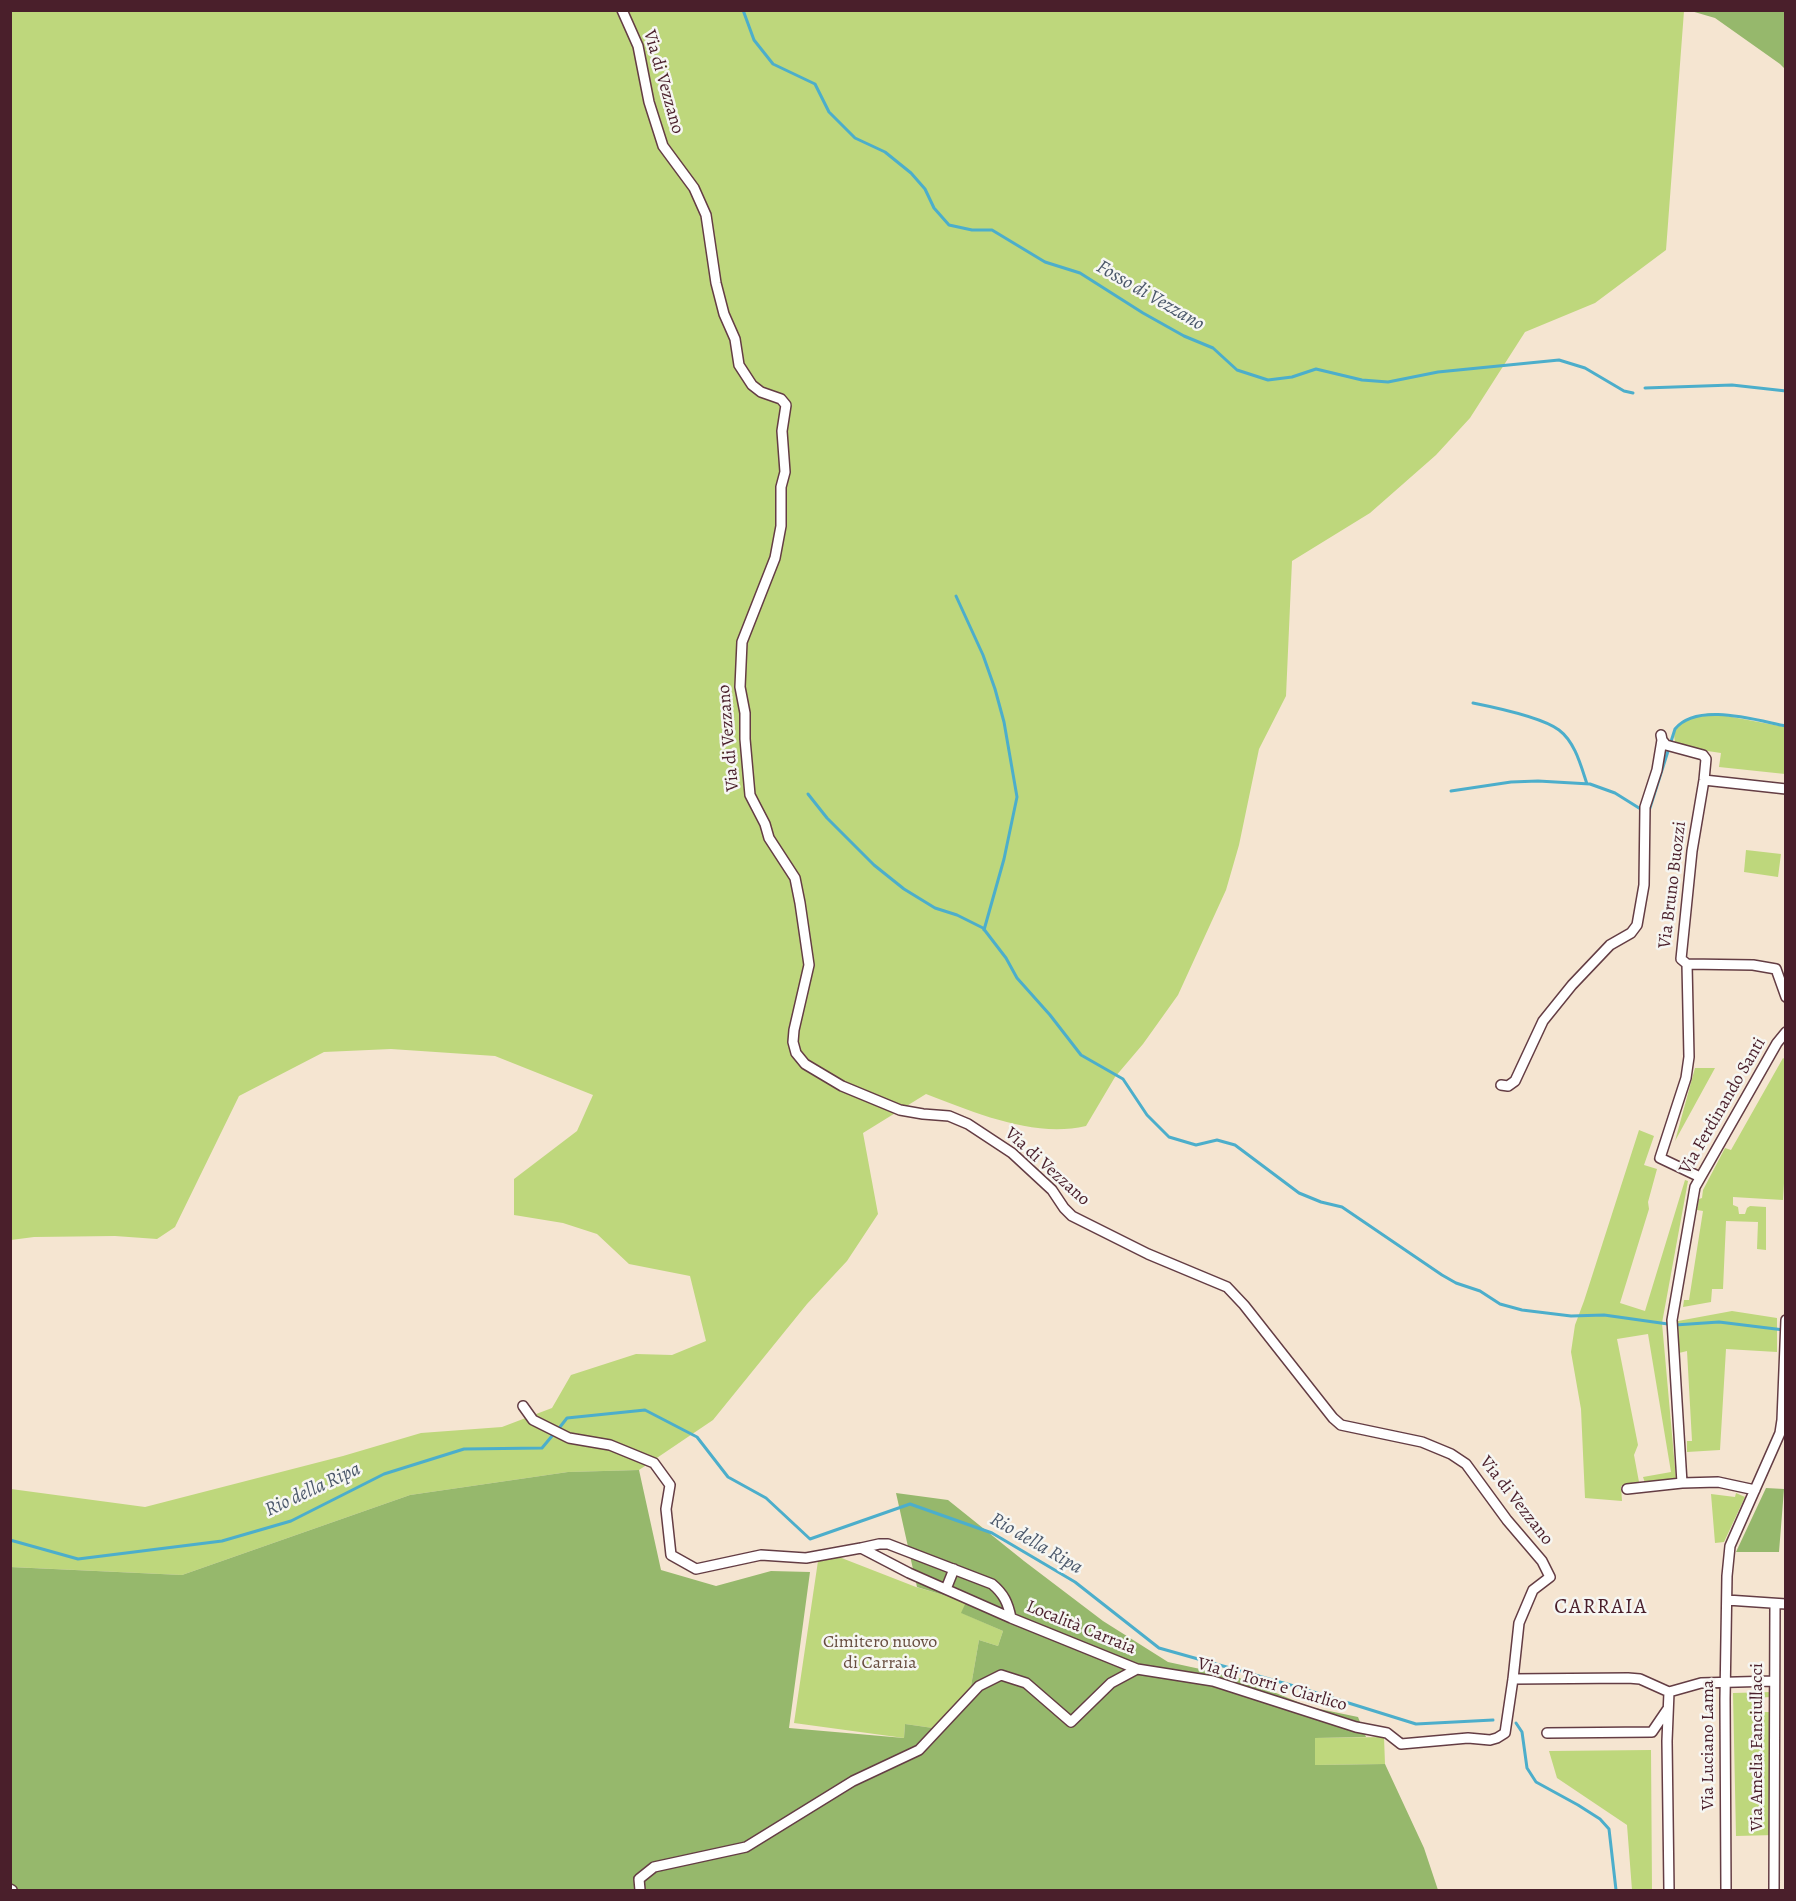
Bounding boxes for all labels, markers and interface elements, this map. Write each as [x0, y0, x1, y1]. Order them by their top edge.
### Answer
street label: Via di Vezzano [638, 28, 688, 136]
water label: Fosso di Vezzano [1092, 255, 1208, 337]
street label: Via di Vezzano [714, 684, 744, 792]
street label: Via Bruno Buozzi [1654, 820, 1692, 950]
street label: Via Ferdinando Santi [1675, 1034, 1771, 1178]
street label: Via di Vezzano [1000, 1123, 1094, 1211]
street label: Via di Vezzano [1475, 1452, 1557, 1550]
water label: Rio della Ripa [261, 1457, 365, 1523]
water label: Rio della Ripa [986, 1508, 1086, 1580]
district label: CARRAIA [1554, 1595, 1648, 1621]
street label: Località Carraia [1023, 1596, 1139, 1660]
park label: Cimitero nuovo di Carraia [823, 1632, 937, 1674]
street label: Via di Torri e Ciarlico [1195, 1653, 1349, 1717]
street label: Via Amelia Fanciullacci [1747, 1663, 1769, 1831]
street label: Via Luciano Lama [1698, 1680, 1720, 1810]

